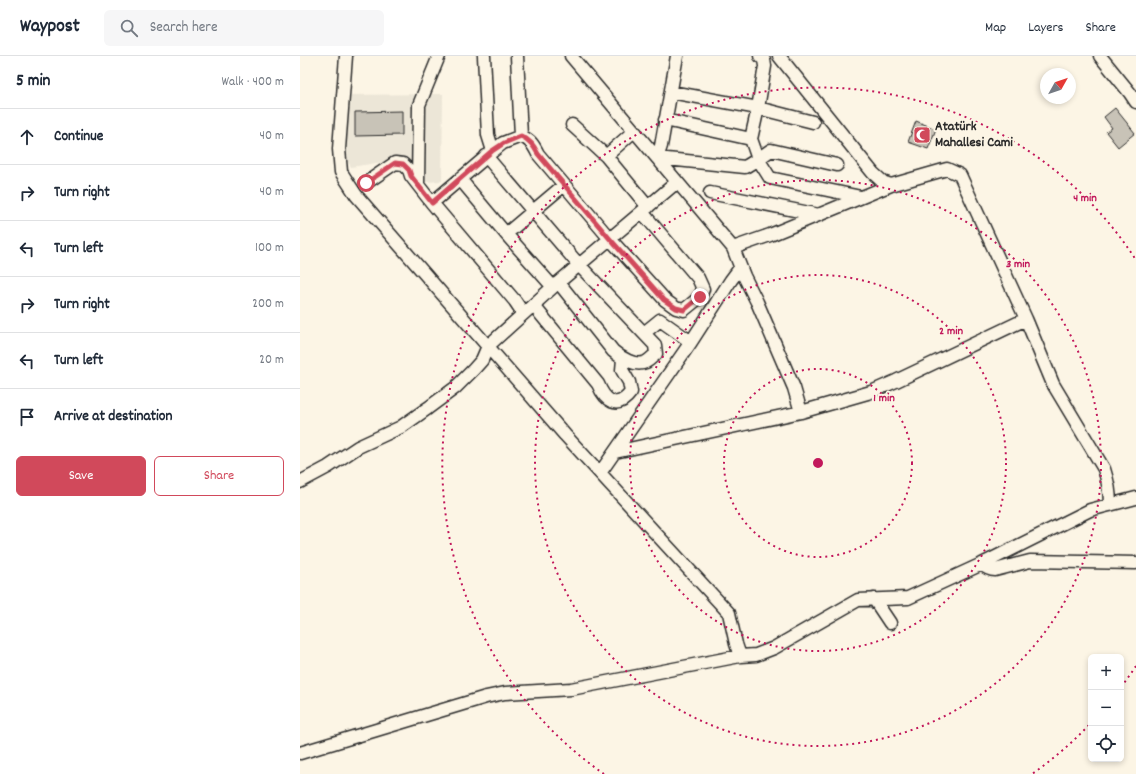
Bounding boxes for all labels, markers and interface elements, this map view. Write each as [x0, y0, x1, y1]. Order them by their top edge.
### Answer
search box [104, 10, 384, 46]
text: Waypost [20, 14, 80, 41]
icon: search [118, 17, 140, 39]
text: Search here [150, 17, 218, 39]
text: Map [985, 18, 1006, 38]
text: Layers [1028, 18, 1063, 38]
text: Share [1085, 18, 1116, 38]
north arrow [1040, 68, 1076, 104]
text: 5 min [16, 70, 50, 94]
text: Walk · 400 m [222, 73, 284, 92]
place label: Atatürk Mahallesi Cami [935, 117, 1013, 153]
mosque icon: Atatürk Mahallesi Cami [912, 125, 932, 145]
icon: ahead [16, 126, 38, 148]
text: Continue [54, 126, 103, 148]
text: 40 m [260, 127, 284, 146]
route start [357, 174, 375, 192]
icon: right [16, 182, 38, 204]
text: Turn right [54, 182, 110, 204]
text: 40 m [260, 183, 284, 202]
text: 4 min [1073, 190, 1097, 207]
icon: left [16, 238, 38, 260]
text: Turn left [54, 238, 103, 260]
text: 100 m [255, 239, 284, 258]
text: 3 min [1006, 256, 1030, 273]
route end [691, 288, 709, 306]
icon: right [16, 294, 38, 316]
text: Turn right [54, 294, 110, 316]
text: 200 m [252, 295, 284, 314]
text: 2 min [939, 323, 963, 340]
icon: left [16, 350, 38, 372]
text: Turn left [54, 350, 103, 372]
text: 20 m [259, 351, 284, 370]
text: 1 min [873, 390, 895, 407]
icon: arrive [16, 406, 38, 428]
text: Arrive at destination [54, 406, 172, 428]
button: Save [16, 456, 146, 496]
button: Share [154, 456, 284, 496]
centre of rings [811, 456, 825, 470]
map controls [1088, 654, 1124, 762]
button: + [1088, 654, 1124, 690]
button: − [1088, 690, 1124, 726]
button: locate [1088, 726, 1124, 762]

